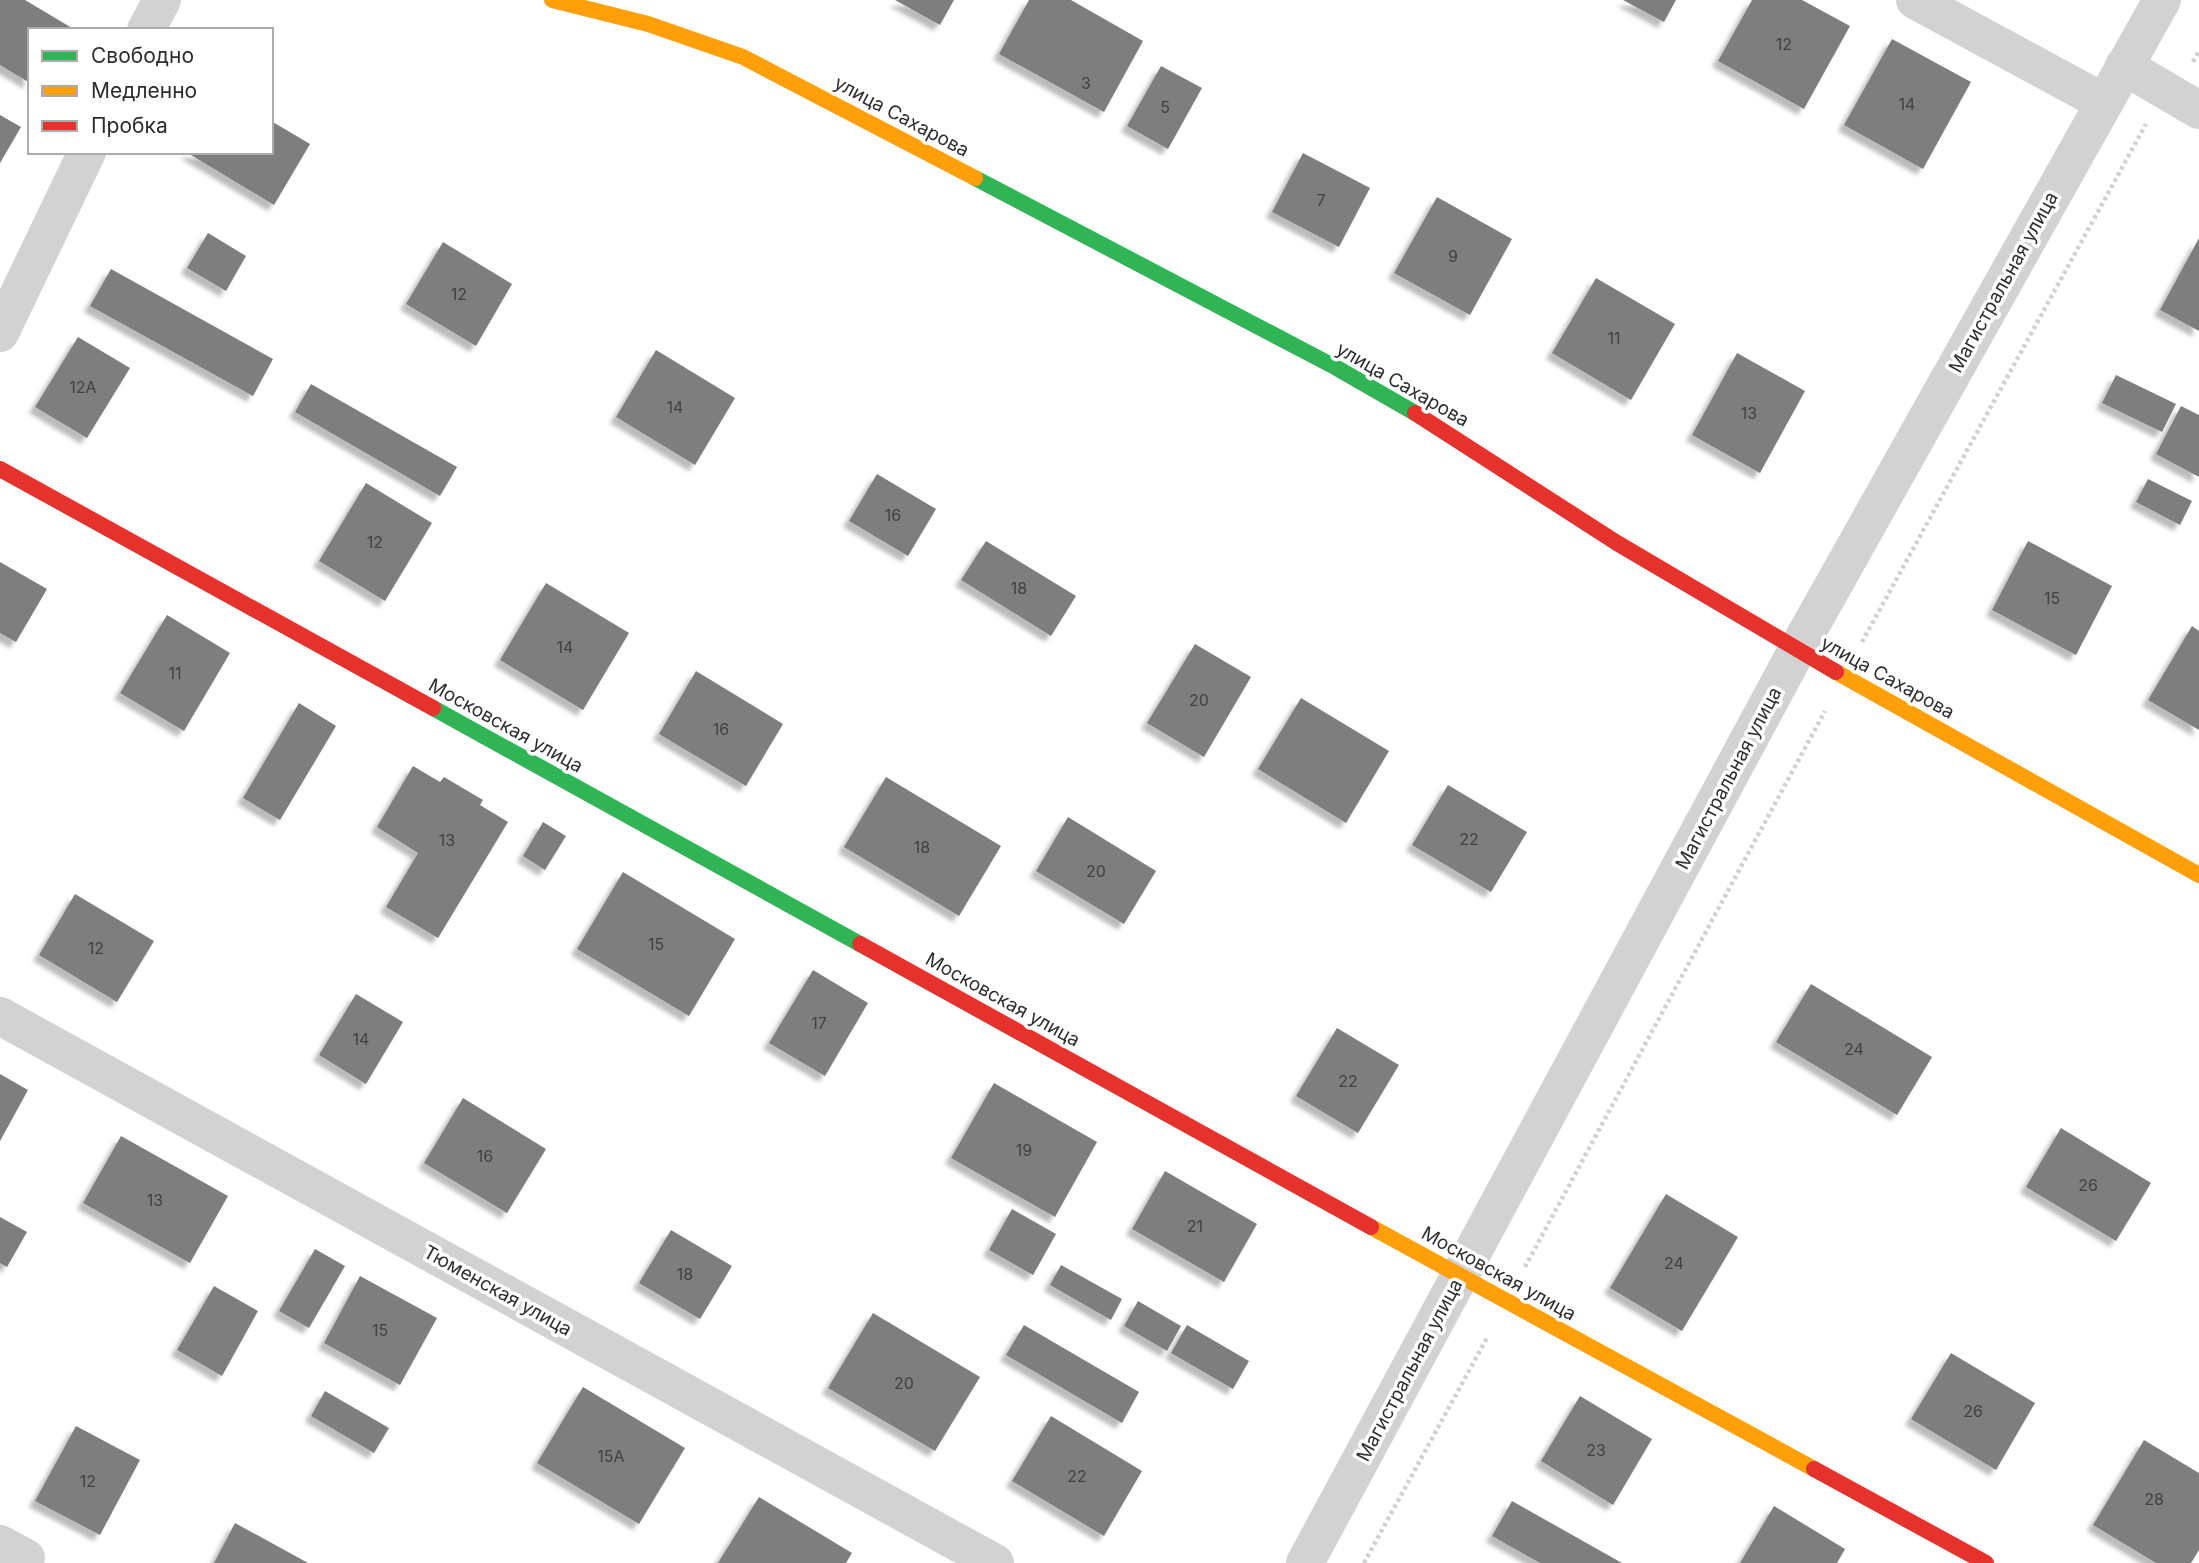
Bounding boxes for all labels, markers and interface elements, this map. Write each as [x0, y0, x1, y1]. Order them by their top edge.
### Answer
legend [28, 28, 273, 154]
house number: 12 [1776, 34, 1792, 54]
text: Свободно [91, 43, 194, 68]
street label: улица Сахарова [830, 71, 973, 162]
house number: 3 [1081, 73, 1091, 93]
text: Медленно [91, 78, 197, 103]
house number: 14 [1899, 94, 1915, 114]
house number: 5 [1160, 97, 1170, 117]
text: Пробка [91, 113, 168, 138]
street label: Магистральная улица [1944, 188, 2063, 377]
house number: 7 [1316, 190, 1326, 210]
house number: 9 [1448, 246, 1458, 266]
house number: 12 [451, 284, 467, 304]
house number: 11 [1607, 328, 1621, 348]
street label: улица Сахарова [1332, 337, 1473, 432]
house number: 12А [69, 377, 97, 397]
house number: 14 [667, 397, 683, 417]
house number: 13 [1741, 403, 1757, 423]
house number: 16 [885, 505, 901, 525]
house number: 12 [367, 532, 383, 552]
house number: 18 [1011, 578, 1027, 598]
house number: 15 [2044, 588, 2060, 608]
street label: улица Сахарова [1817, 631, 1959, 724]
house number: 14 [557, 637, 573, 657]
house number: 11 [168, 663, 182, 683]
street label: Московская улица [424, 673, 587, 777]
street label: Магистральная улица [1671, 683, 1786, 873]
house number: 20 [1189, 690, 1209, 710]
house number: 16 [713, 719, 729, 739]
house number: 22 [1459, 829, 1479, 849]
house number: 13 [439, 830, 455, 850]
house number: 18 [914, 837, 930, 857]
house number: 20 [1086, 861, 1106, 881]
house number: 15 [648, 934, 664, 954]
house number: 12 [88, 938, 104, 958]
street label: Московская улица [921, 947, 1084, 1051]
house number: 17 [811, 1013, 827, 1033]
house number: 14 [353, 1029, 369, 1049]
house number: 24 [1844, 1039, 1864, 1059]
house number: 22 [1338, 1071, 1358, 1091]
house number: 19 [1016, 1140, 1032, 1160]
house number: 16 [477, 1146, 493, 1166]
house number: 26 [2078, 1175, 2098, 1195]
house number: 13 [147, 1190, 163, 1210]
house number: 21 [1187, 1216, 1203, 1236]
street label: Московская улица [1417, 1221, 1580, 1325]
street label: Тюменская улица [420, 1240, 576, 1341]
house number: 24 [1664, 1253, 1684, 1273]
house number: 18 [677, 1264, 693, 1284]
street label: Магистральная улица [1352, 1275, 1467, 1465]
house number: 15 [372, 1320, 388, 1340]
house number: 20 [894, 1373, 914, 1393]
house number: 26 [1963, 1401, 1983, 1421]
house number: 23 [1586, 1440, 1606, 1460]
house number: 15А [597, 1446, 625, 1466]
house number: 22 [1067, 1466, 1087, 1486]
house number: 12 [80, 1471, 96, 1491]
house number: 28 [2144, 1489, 2164, 1509]

